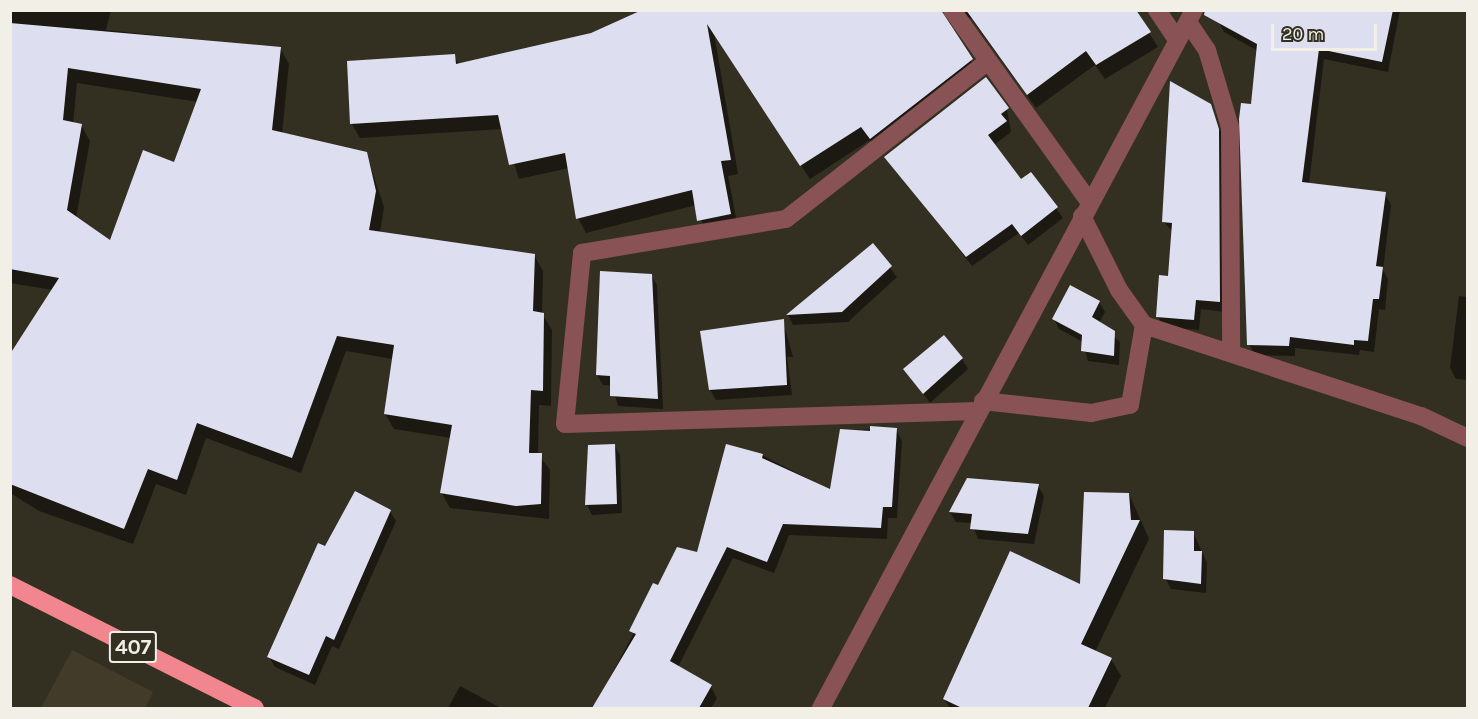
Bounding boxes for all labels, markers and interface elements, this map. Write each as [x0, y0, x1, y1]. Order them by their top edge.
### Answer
scale bar [1274, 12, 1380, 50]
text: 20 m [1282, 23, 1324, 45]
road number: 407 [108, 629, 158, 665]

